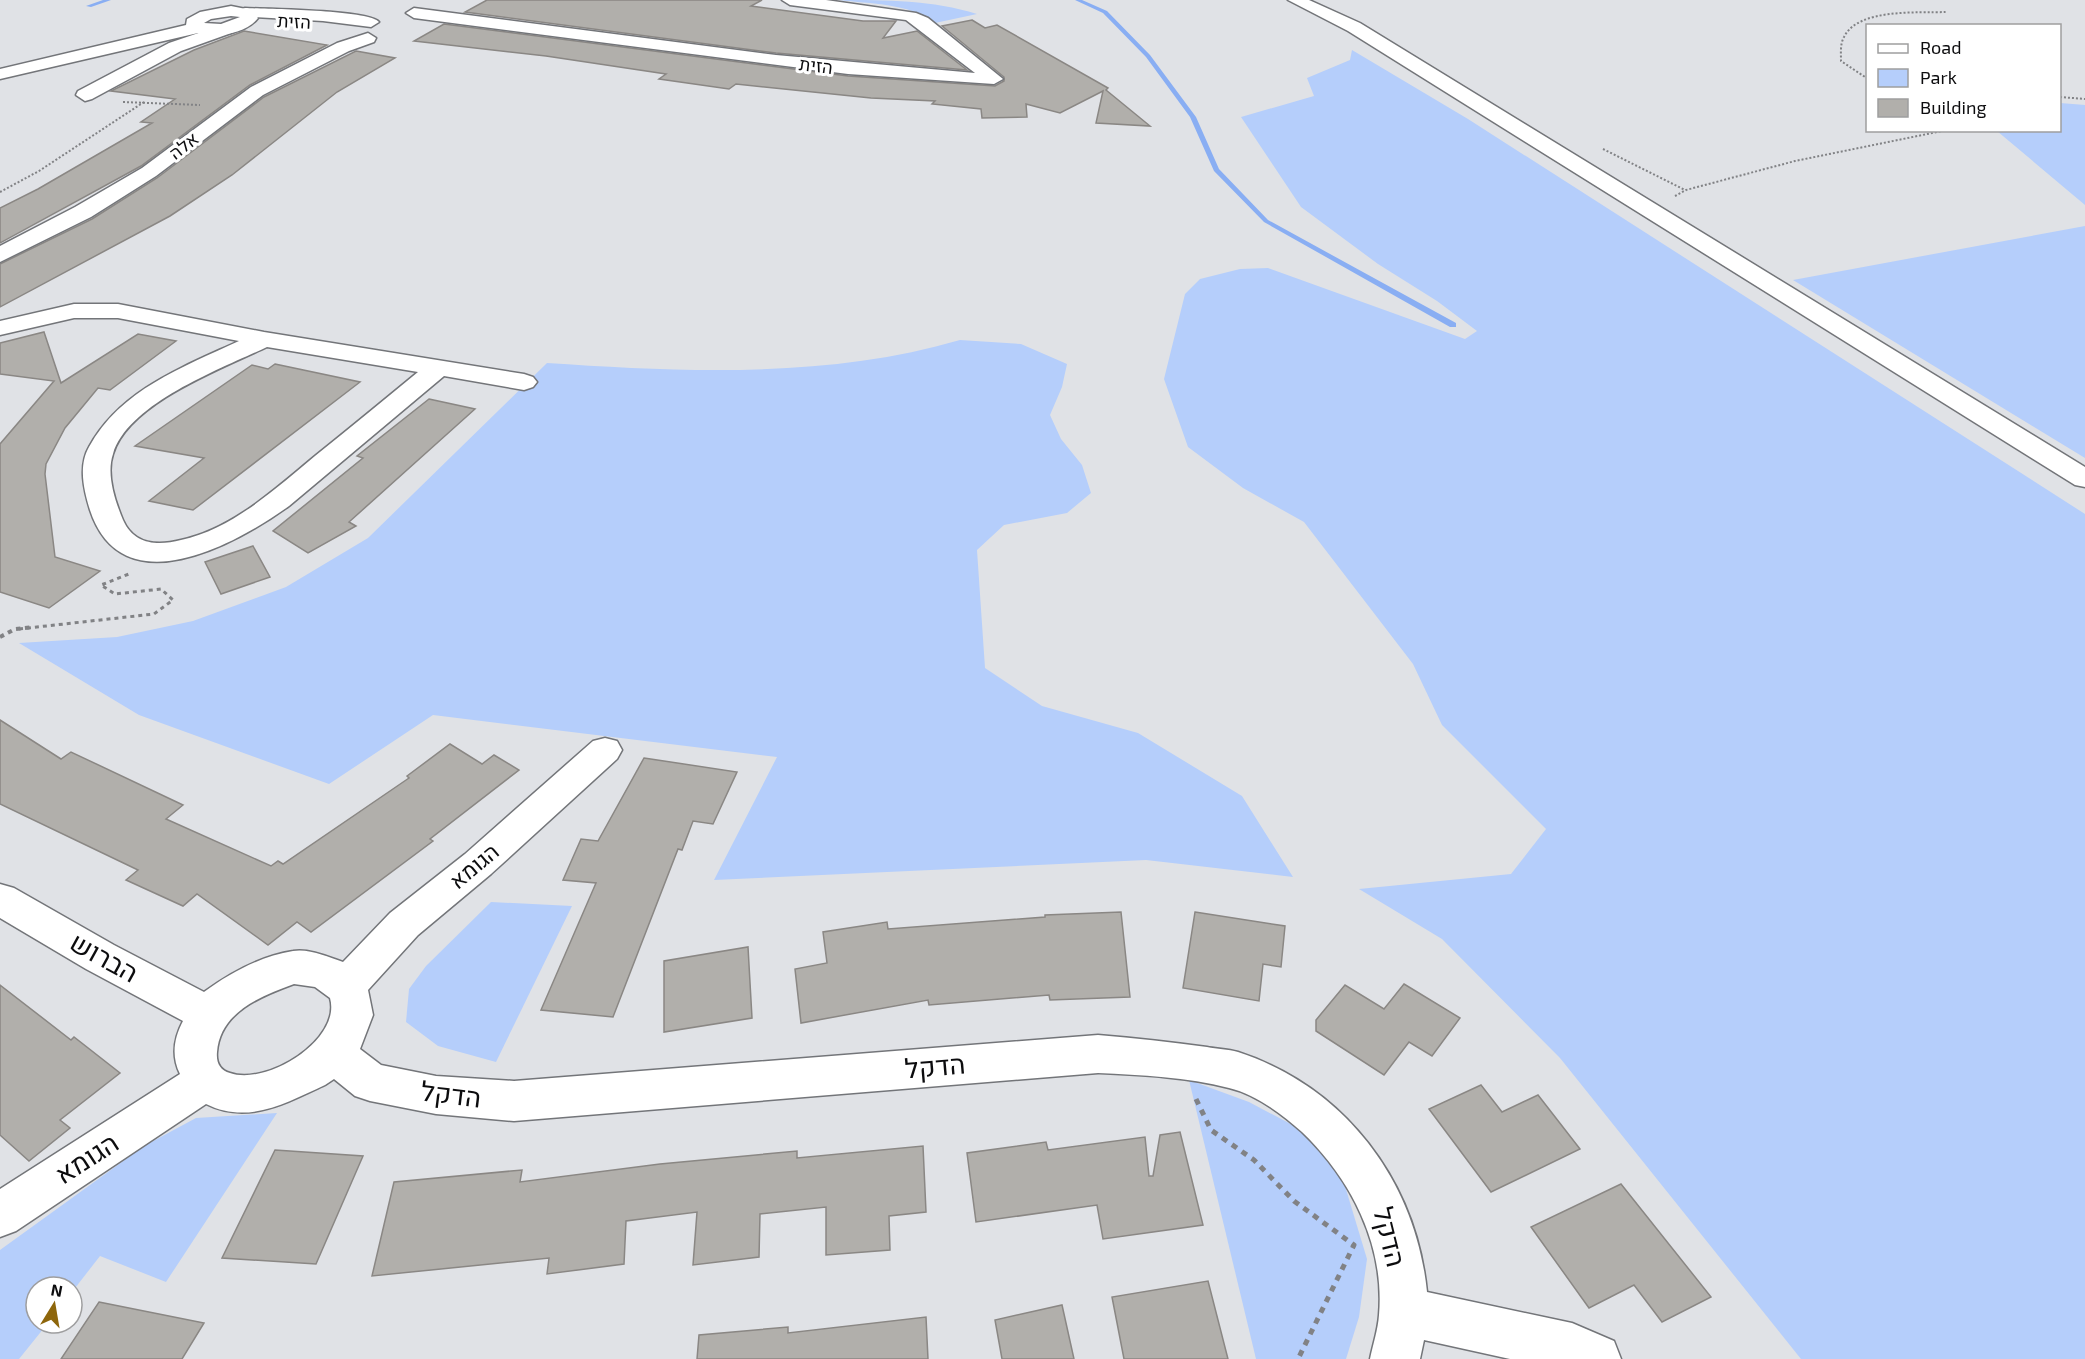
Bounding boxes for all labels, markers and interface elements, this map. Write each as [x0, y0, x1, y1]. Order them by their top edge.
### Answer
street label: הזית [277, 9, 311, 33]
legend [1866, 24, 2061, 132]
text: Road [1920, 36, 1961, 58]
street label: הזית [798, 52, 834, 78]
text: Park [1920, 66, 1957, 88]
text: Building [1920, 96, 1987, 118]
street label: אלה [164, 127, 203, 164]
street label: הגומא [444, 837, 503, 893]
street label: הברוש [65, 925, 145, 988]
street label: הדקל [903, 1046, 966, 1084]
street label: הדקל [419, 1073, 483, 1113]
street label: הגומא [48, 1125, 123, 1189]
street label: הדקל [1368, 1203, 1414, 1270]
north arrow [24, 1275, 84, 1335]
text: N [49, 1279, 64, 1300]

